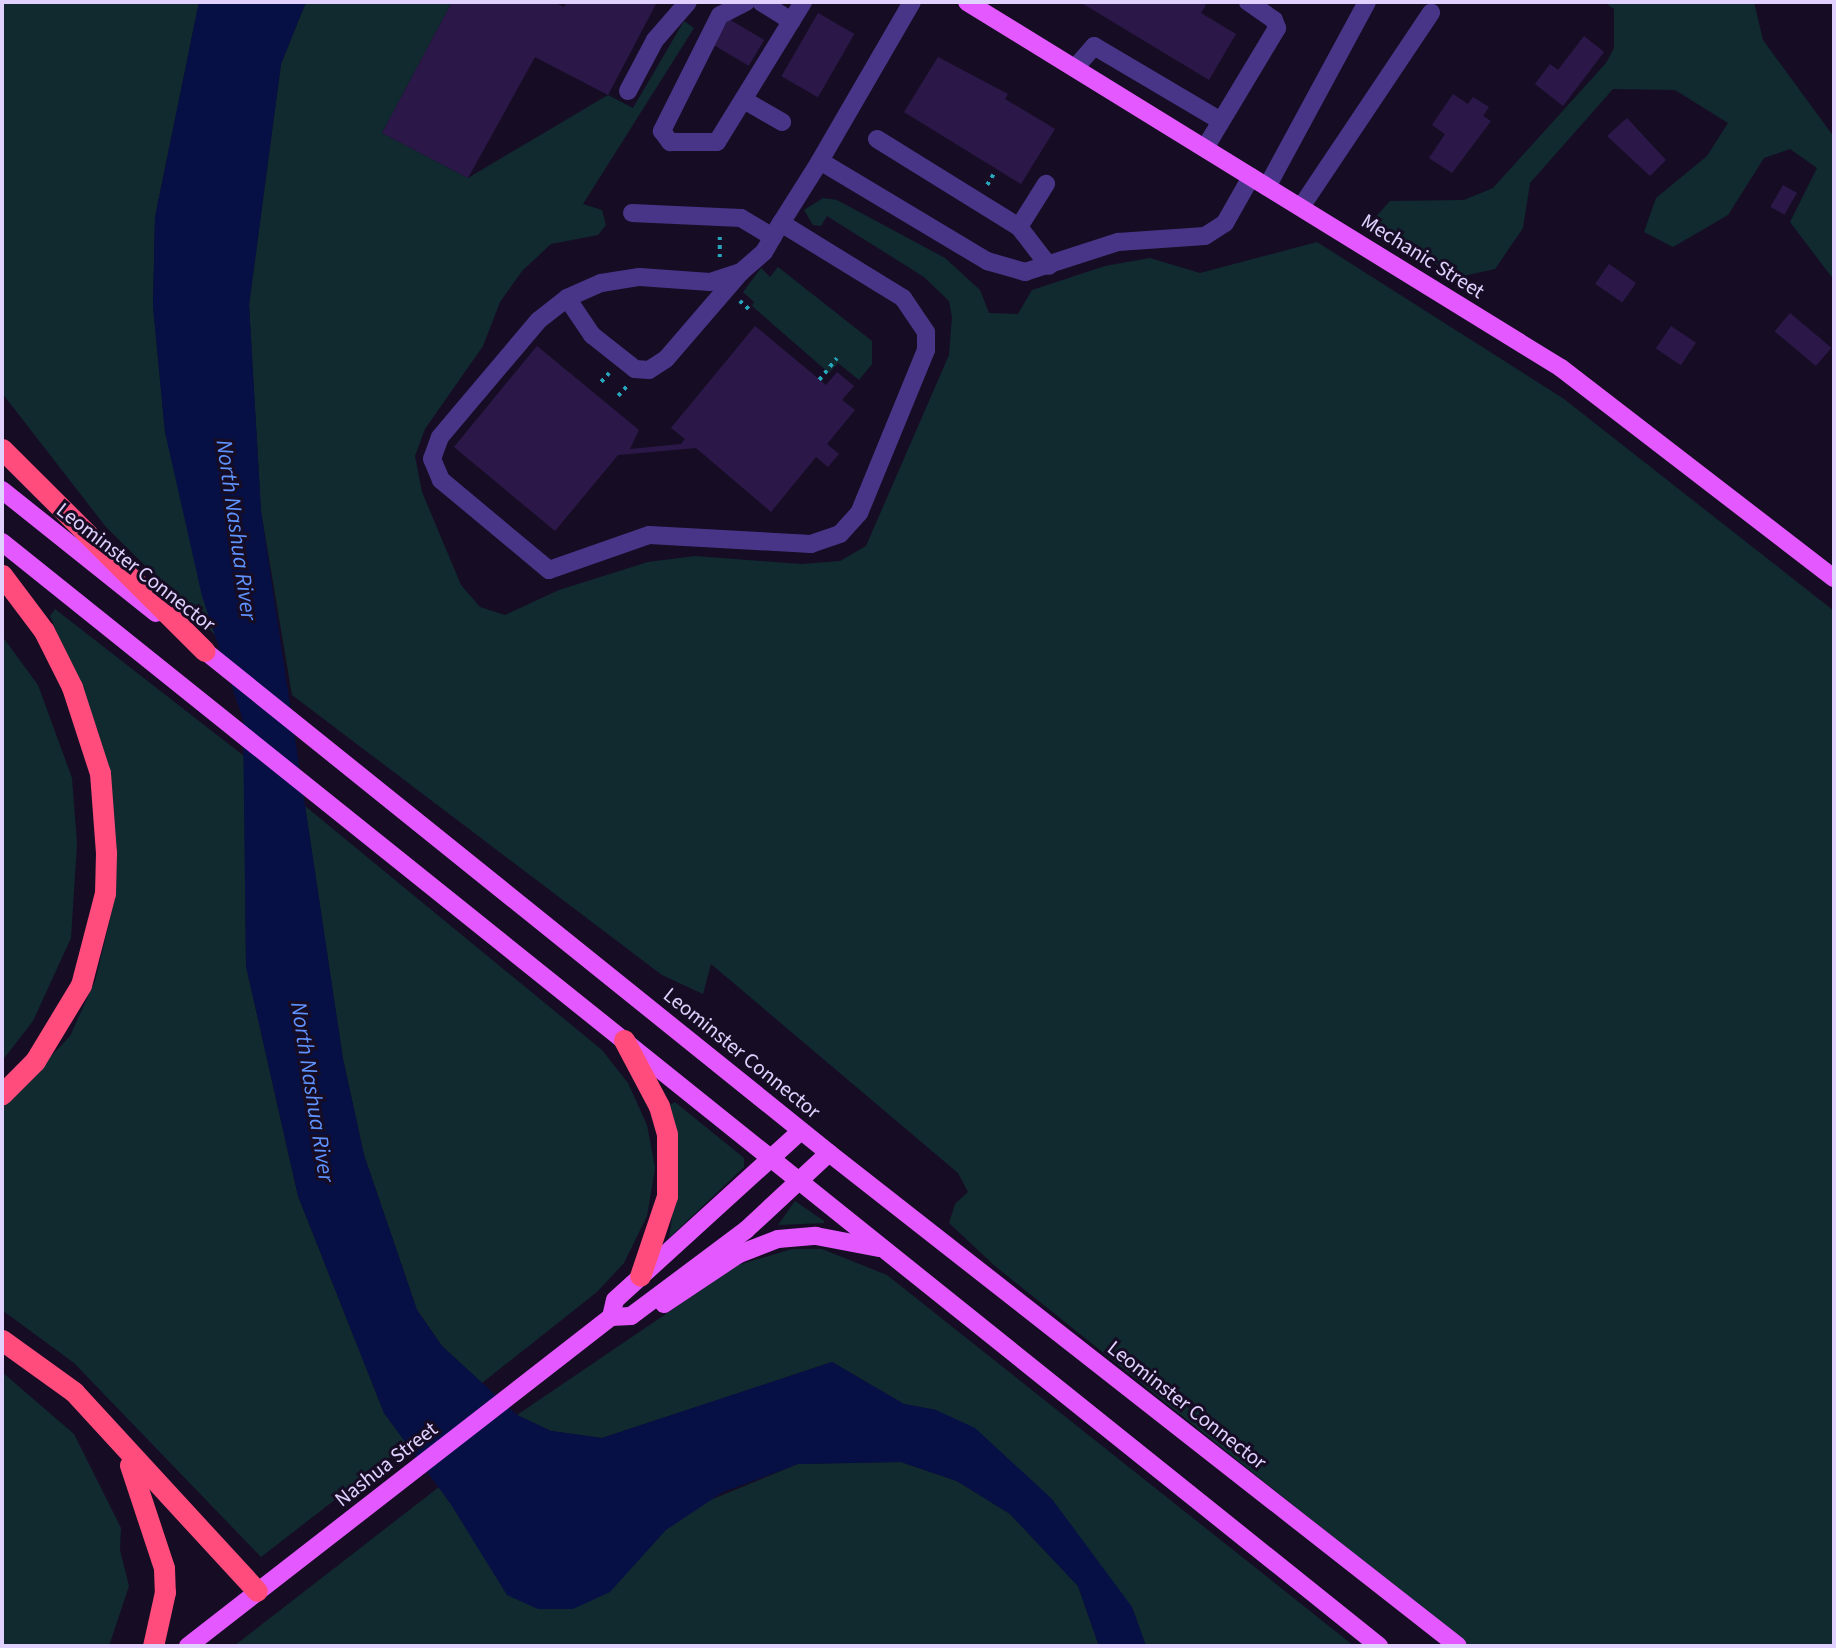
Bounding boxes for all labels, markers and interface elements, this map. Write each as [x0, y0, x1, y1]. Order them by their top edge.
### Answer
street label: Mechanic Street [1357, 208, 1489, 304]
water label: North Nashua River [210, 438, 262, 622]
street label: Leominster Connector [52, 497, 220, 637]
street label: Leominster Connector [658, 982, 826, 1124]
water label: North Nashua River [284, 1000, 340, 1184]
street label: Leominster Connector [1103, 1335, 1271, 1475]
street label: Nashua Street [330, 1416, 442, 1512]

